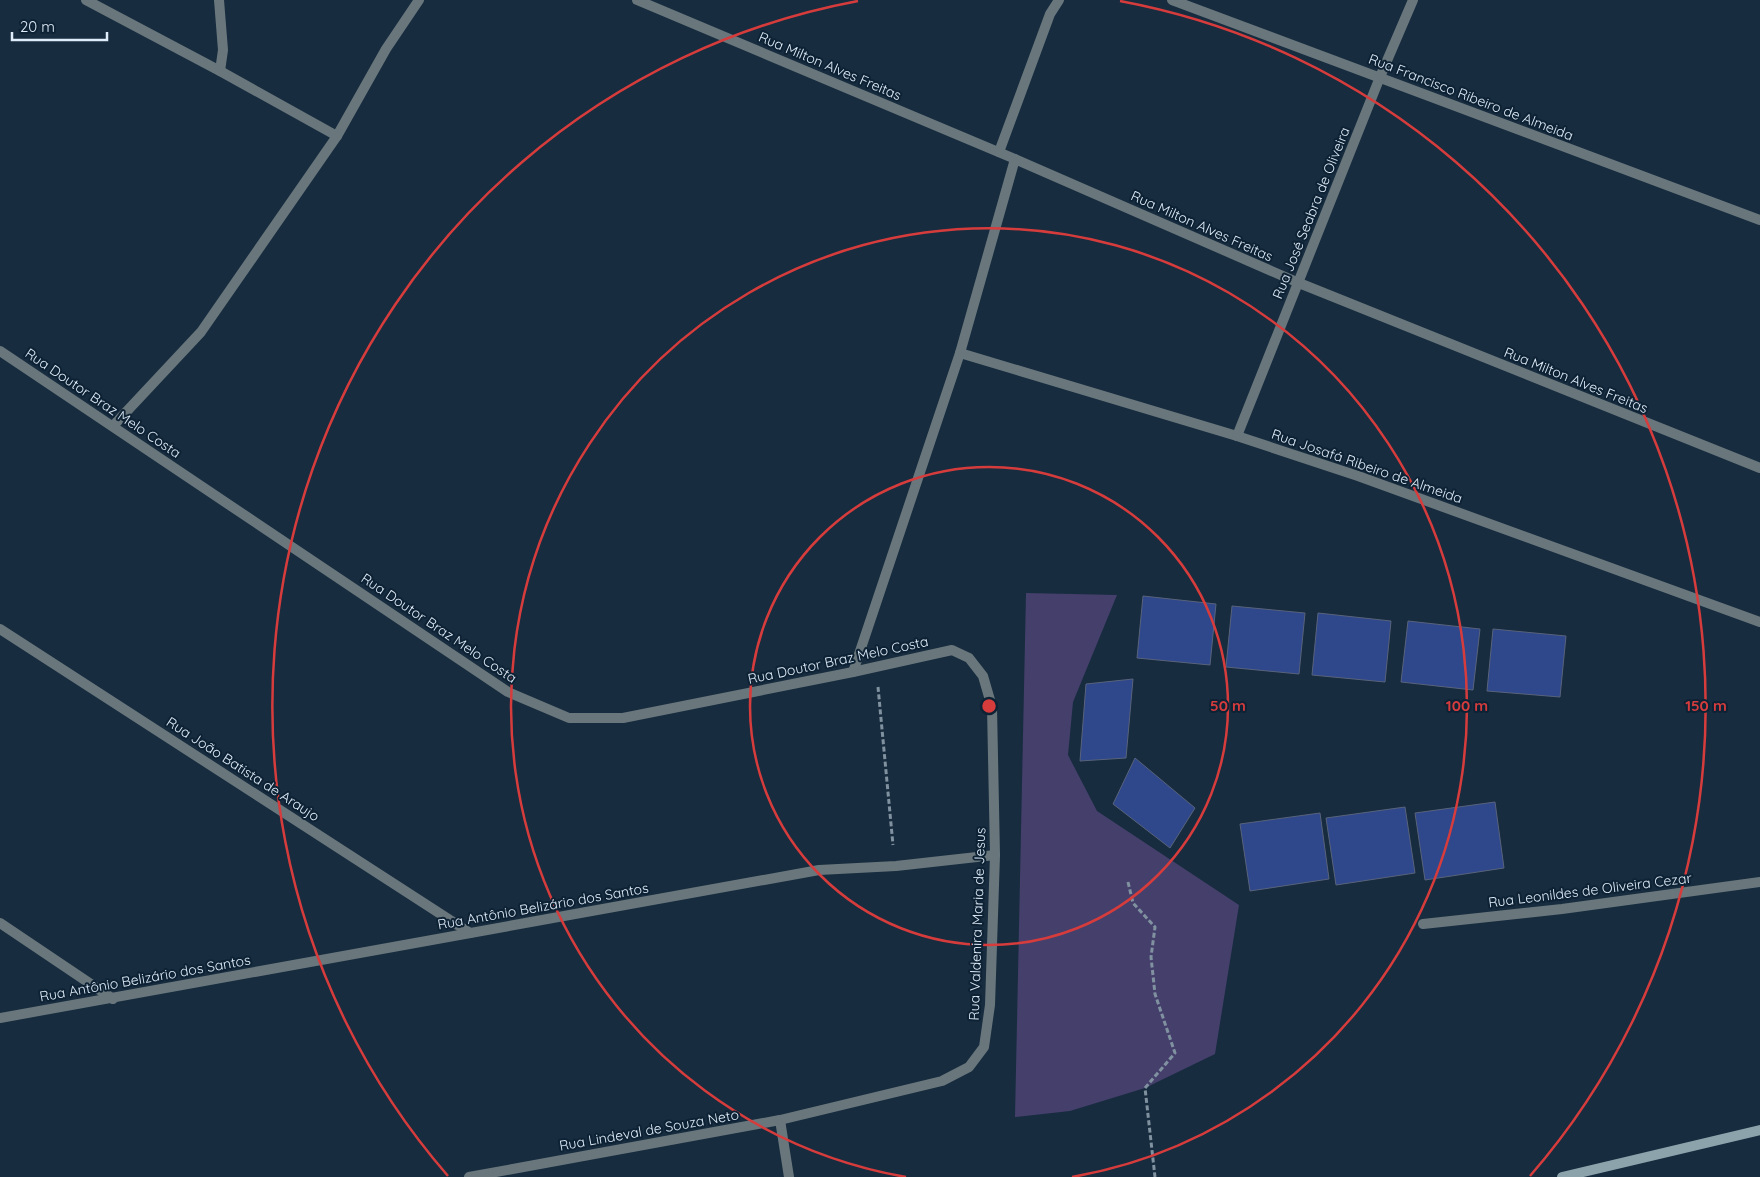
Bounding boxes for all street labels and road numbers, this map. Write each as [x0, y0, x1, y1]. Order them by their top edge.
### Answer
street label: Rua Milton Alves Freitas [756, 28, 904, 104]
street label: Rua Francisco Ribeiro de Almeida [1366, 50, 1576, 144]
street label: Rua José Seabra de Oliveira [1268, 124, 1354, 302]
street label: Rua Milton Alves Freitas [1128, 187, 1276, 265]
street label: Rua Milton Alves Freitas [1501, 343, 1651, 417]
street label: Rua Doutor Braz Melo Costa [22, 344, 184, 462]
street label: Rua Josafá Ribeiro de Almeida [1269, 425, 1465, 507]
street label: Rua Doutor Braz Melo Costa [358, 569, 520, 687]
street label: Rua Doutor Braz Melo Costa [746, 632, 930, 688]
street label: Rua João Batista de Araujo [163, 713, 323, 825]
street label: Rua Valdenira Maria de Jesus [965, 827, 989, 1021]
street label: Rua Leonildes de Oliveira Cezar [1487, 869, 1693, 911]
street label: Rua Antônio Belizário dos Santos [436, 879, 650, 933]
street label: Rua Antônio Belizário dos Santos [38, 951, 252, 1005]
street label: Rua Lindeval de Souza Neto [558, 1105, 740, 1155]

